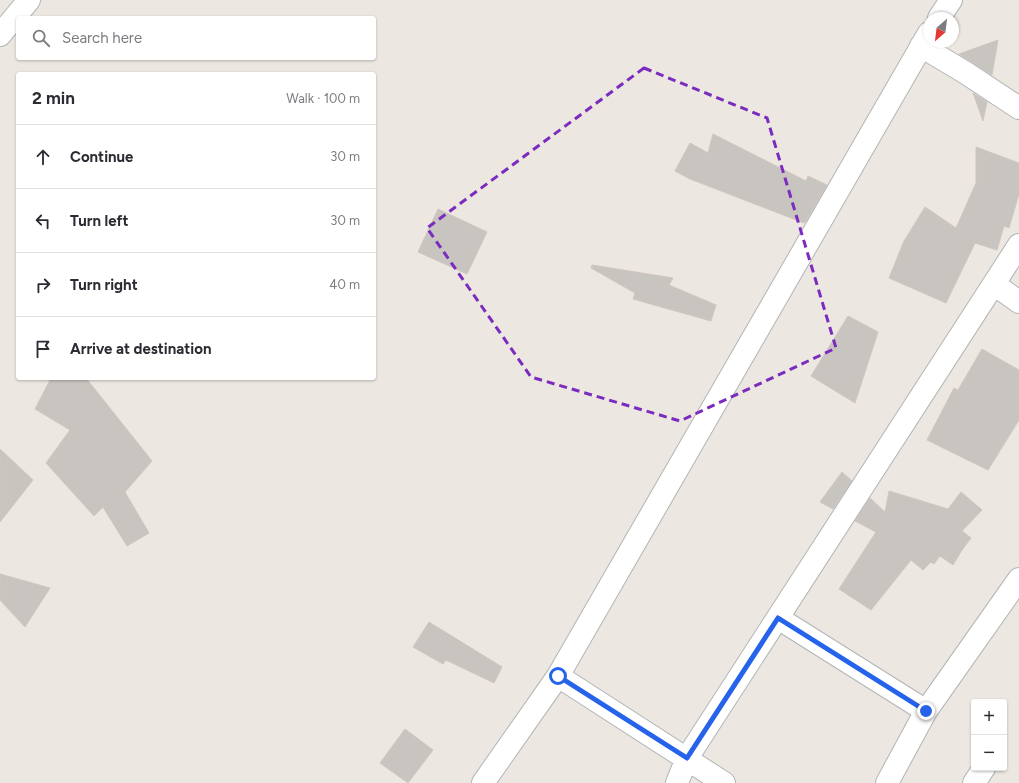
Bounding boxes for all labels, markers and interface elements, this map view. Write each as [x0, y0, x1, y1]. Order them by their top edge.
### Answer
north arrow [923, 12, 959, 48]
search box [16, 16, 376, 60]
icon: search [30, 27, 52, 49]
text: Search here [62, 29, 142, 47]
text: 2 min [32, 88, 75, 108]
text: Walk · 100 m [286, 91, 360, 106]
icon: ahead [32, 146, 54, 168]
text: Continue [70, 148, 133, 166]
text: 30 m [330, 149, 360, 164]
icon: left [32, 210, 54, 232]
text: Turn left [70, 212, 128, 230]
text: 30 m [330, 213, 360, 228]
icon: right [32, 274, 54, 296]
text: Turn right [70, 276, 138, 294]
text: 40 m [329, 277, 360, 292]
icon: arrive [32, 338, 54, 360]
text: Arrive at destination [70, 340, 211, 358]
route start [549, 667, 567, 685]
map controls [971, 699, 1007, 771]
button: + [971, 699, 1007, 735]
route end [917, 702, 935, 720]
button: − [971, 735, 1007, 771]

